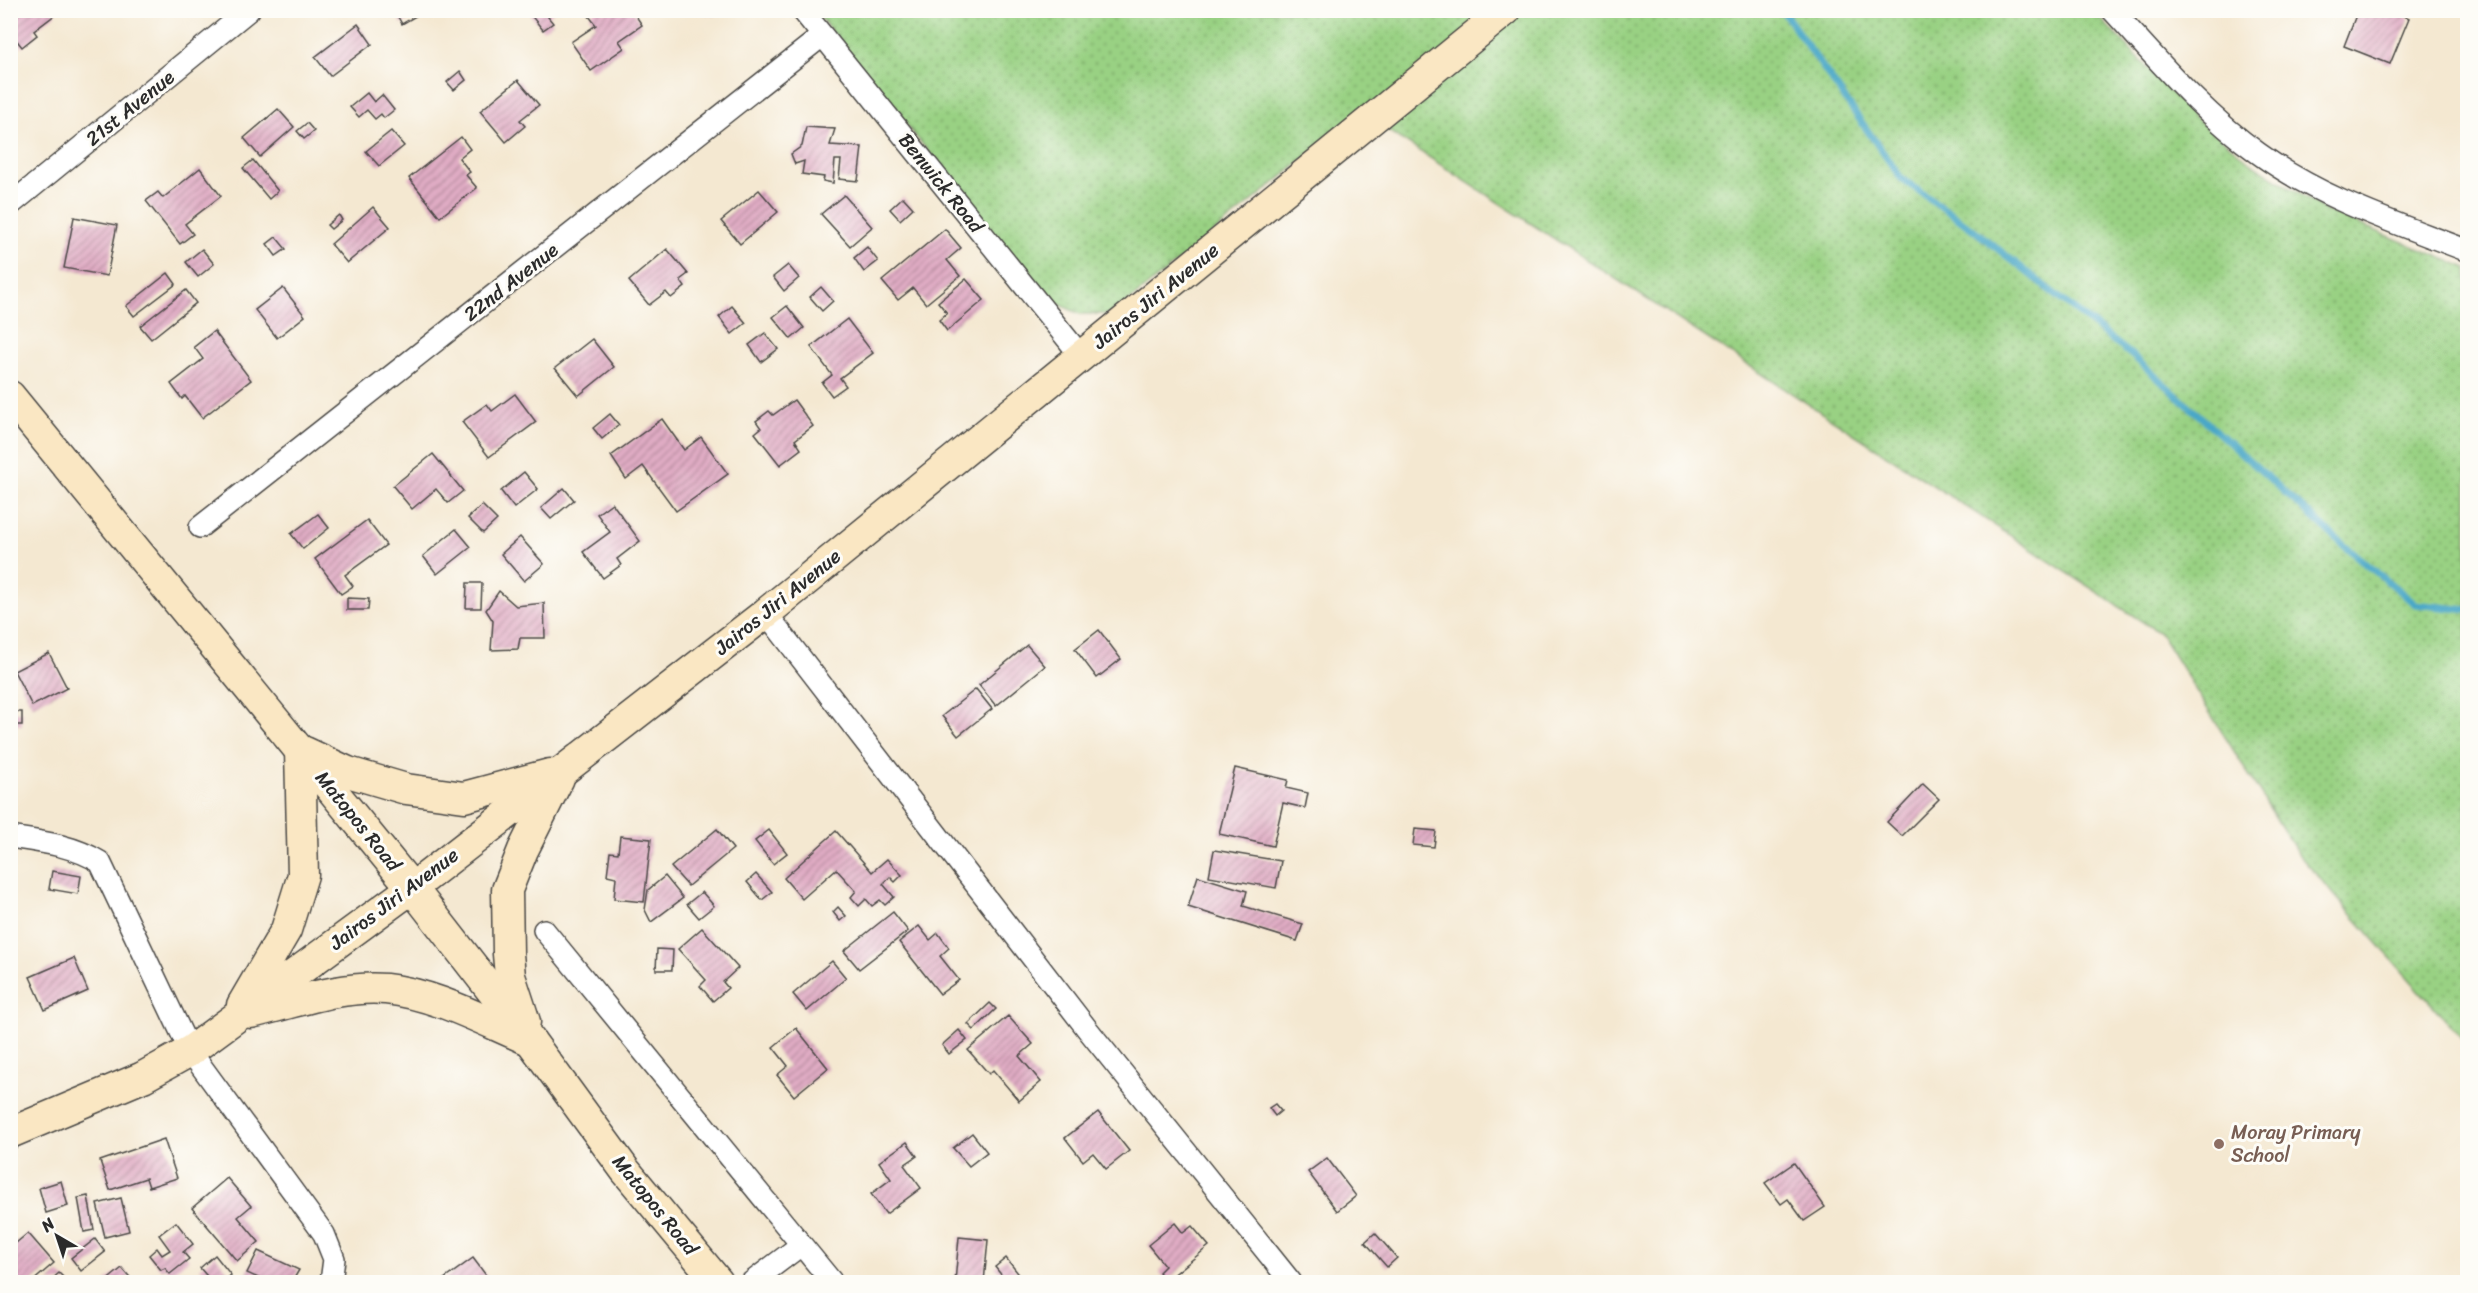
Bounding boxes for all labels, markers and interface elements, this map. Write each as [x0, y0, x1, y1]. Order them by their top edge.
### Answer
street label: 21st Avenue [77, 60, 183, 155]
street label: Benwick Road [889, 125, 994, 242]
street label: 22nd Avenue [456, 233, 567, 331]
street label: Jairos Jiri Avenue [1084, 234, 1227, 359]
street label: Jairos Jiri Avenue [706, 540, 849, 665]
street label: Matopos Road [306, 763, 411, 881]
street label: Jairos Jiri Avenue [321, 838, 466, 960]
place label: Moray Primary School [2231, 1115, 2361, 1173]
marker: Moray Primary School [2212, 1137, 2226, 1151]
street label: Matopos Road [603, 1147, 708, 1265]
north arrow [27, 1206, 87, 1266]
text: N [34, 1209, 62, 1240]

